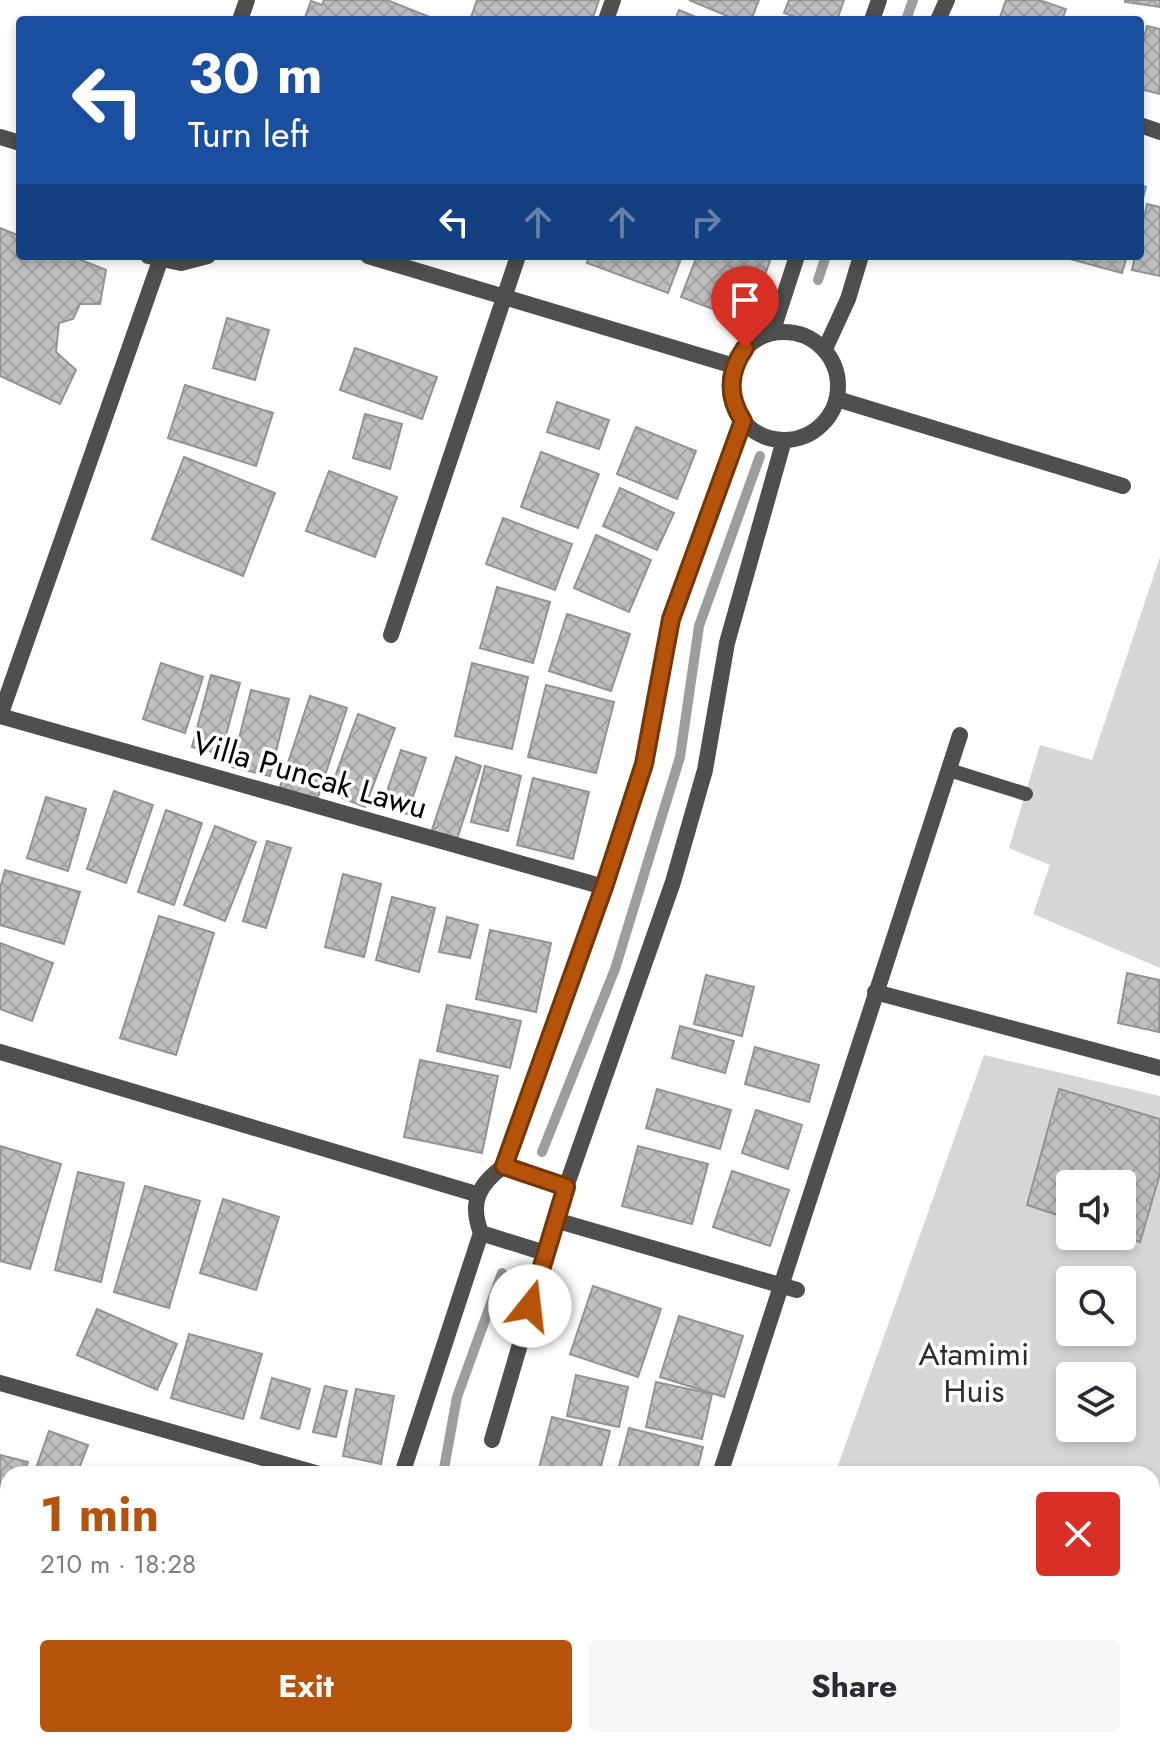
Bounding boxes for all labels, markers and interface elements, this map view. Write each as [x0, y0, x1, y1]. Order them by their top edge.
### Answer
text: 30 m [188, 33, 323, 114]
icon: left [56, 48, 160, 152]
text: Turn left [188, 108, 309, 160]
icon: left [432, 200, 476, 244]
icon: ahead [516, 200, 560, 244]
icon: ahead [600, 200, 644, 244]
icon: right [684, 200, 728, 244]
pin [711, 266, 779, 348]
icon: arrive [723, 278, 767, 322]
street label: Villa Puncak Lawu [187, 720, 433, 830]
map controls [1056, 1170, 1136, 1442]
button: sound [1056, 1170, 1136, 1250]
position arrow [488, 1264, 572, 1348]
button: search [1056, 1266, 1136, 1346]
park label: Atamimi Huis [919, 1331, 1029, 1414]
button: layers [1056, 1362, 1136, 1442]
text: 1 min [40, 1480, 159, 1549]
button: close [1036, 1492, 1120, 1576]
text: 210 m · 18:28 [40, 1545, 196, 1583]
button: Exit [40, 1640, 572, 1732]
button: Share [588, 1640, 1120, 1732]

